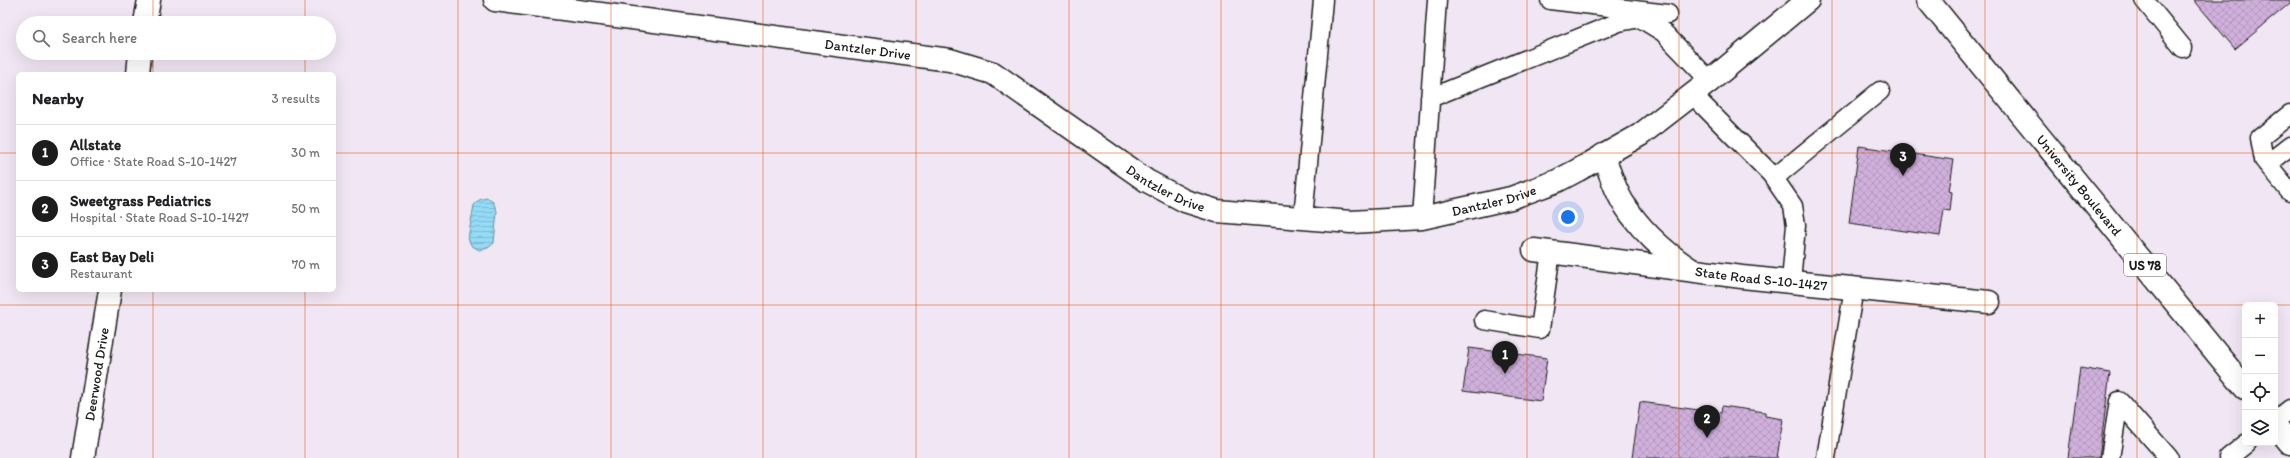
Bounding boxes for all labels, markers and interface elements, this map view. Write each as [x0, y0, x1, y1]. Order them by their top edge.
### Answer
search box [16, 16, 336, 60]
icon: search [30, 27, 52, 49]
text: Search here [62, 29, 137, 47]
street label: Dantzler Drive [824, 36, 912, 64]
text: Nearby [32, 88, 84, 108]
text: 3 results [271, 91, 320, 106]
street label: University Boulevard [2032, 131, 2125, 240]
text: Allstate [70, 136, 121, 154]
pin: 3 [1890, 143, 1916, 176]
text: 1 [42, 145, 48, 160]
text: 30 m [291, 145, 320, 160]
text: Office · State Road S-10-1427 [70, 154, 237, 169]
street label: Dantzler Drive [1123, 161, 1207, 216]
street label: Dantzler Drive [1450, 181, 1539, 220]
text: Sweetgrass Pediatrics [70, 192, 211, 210]
text: 2 [42, 201, 48, 216]
text: 50 m [291, 201, 320, 216]
your location [1558, 207, 1578, 227]
text: Hospital · State Road S-10-1427 [70, 210, 249, 225]
text: East Bay Deli [70, 248, 154, 266]
road number: US 78 [2124, 254, 2166, 276]
text: 3 [41, 257, 49, 272]
text: 70 m [292, 257, 320, 272]
street label: State Road S-10-1427 [1694, 263, 1828, 295]
text: Restaurant [70, 266, 132, 281]
map controls [2242, 302, 2278, 446]
button: + [2242, 302, 2278, 338]
street label: Deerwood Drive [81, 326, 113, 422]
button: − [2242, 338, 2278, 374]
pin: 1 [1492, 341, 1518, 374]
button: locate [2242, 374, 2278, 410]
pin: 2 [1694, 405, 1720, 438]
button: layers [2242, 410, 2278, 446]

